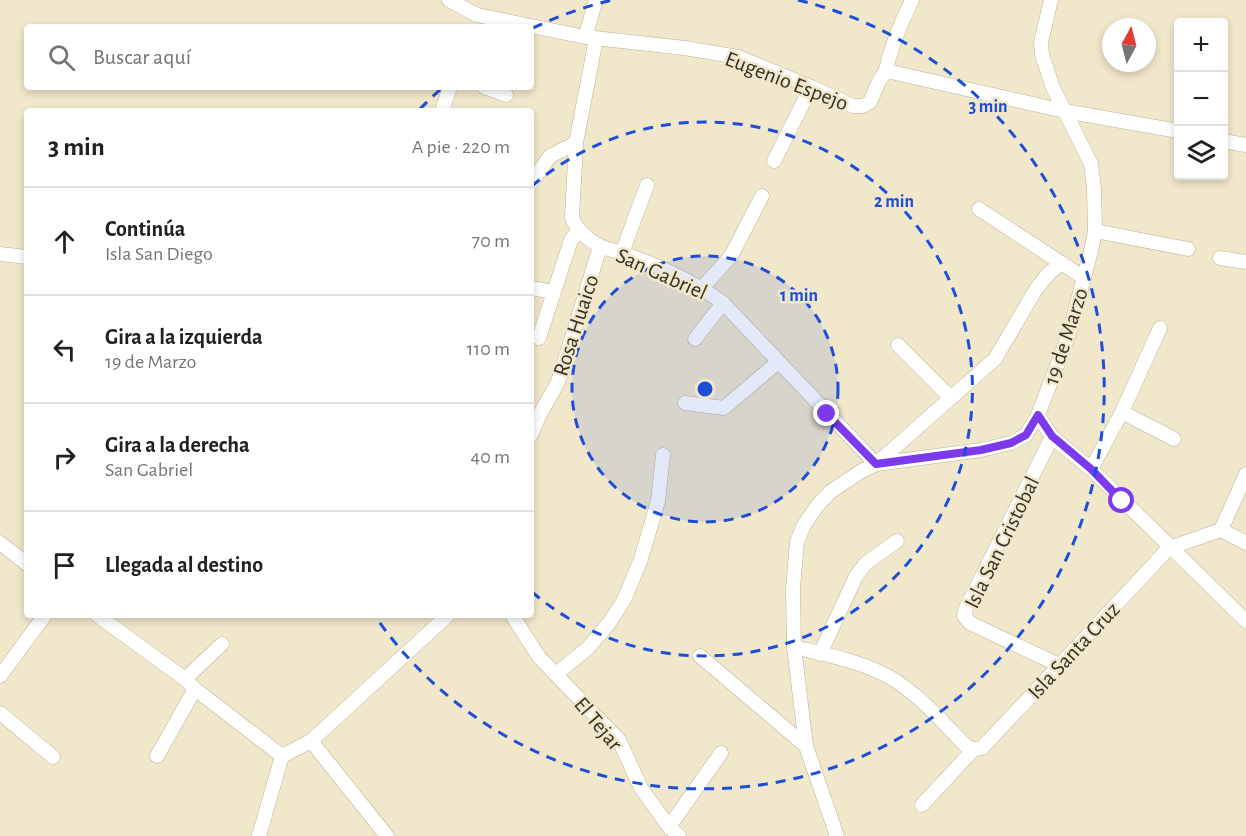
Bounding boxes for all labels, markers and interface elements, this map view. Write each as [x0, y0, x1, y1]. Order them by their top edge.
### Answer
north arrow [1102, 18, 1156, 72]
map controls [1174, 18, 1228, 180]
button: + [1174, 18, 1228, 72]
search box [24, 24, 534, 90]
icon: search [45, 41, 78, 74]
text: Buscar aquí [93, 46, 191, 68]
street label: Eugenio Espejo [722, 47, 851, 115]
button: − [1174, 72, 1228, 126]
text: 3 min [968, 98, 1008, 116]
button: layers [1174, 126, 1228, 180]
text: 3 min [48, 134, 105, 160]
text: A pie · 220 m [412, 137, 510, 157]
text: 2 min [874, 193, 914, 211]
text: Continúa [105, 218, 185, 240]
icon: ahead [48, 225, 81, 258]
text: 70 m [472, 231, 510, 251]
text: Isla San Diego [105, 244, 213, 264]
street label: San Gabriel [613, 244, 710, 304]
street label: Rosa Huaico [549, 272, 603, 379]
street label: 19 de Marzo [1040, 285, 1092, 387]
text: 1 min [780, 287, 818, 305]
text: Gira a la izquierda [105, 326, 263, 348]
icon: left [48, 333, 81, 366]
text: 110 m [466, 339, 510, 359]
text: 19 de Marzo [105, 352, 196, 372]
centre of rings [695, 379, 715, 399]
route end [813, 400, 839, 426]
text: Gira a la derecha [105, 434, 250, 456]
icon: right [48, 441, 81, 474]
text: 40 m [471, 447, 510, 467]
text: San Gabriel [105, 460, 193, 480]
street label: Isla San Cristobal [961, 473, 1043, 612]
route start [1108, 487, 1134, 513]
icon: arrive [48, 549, 81, 582]
text: Llegada al destino [105, 554, 263, 576]
street label: Isla Santa Cruz [1024, 598, 1124, 703]
street label: El Tejar [570, 693, 627, 754]

